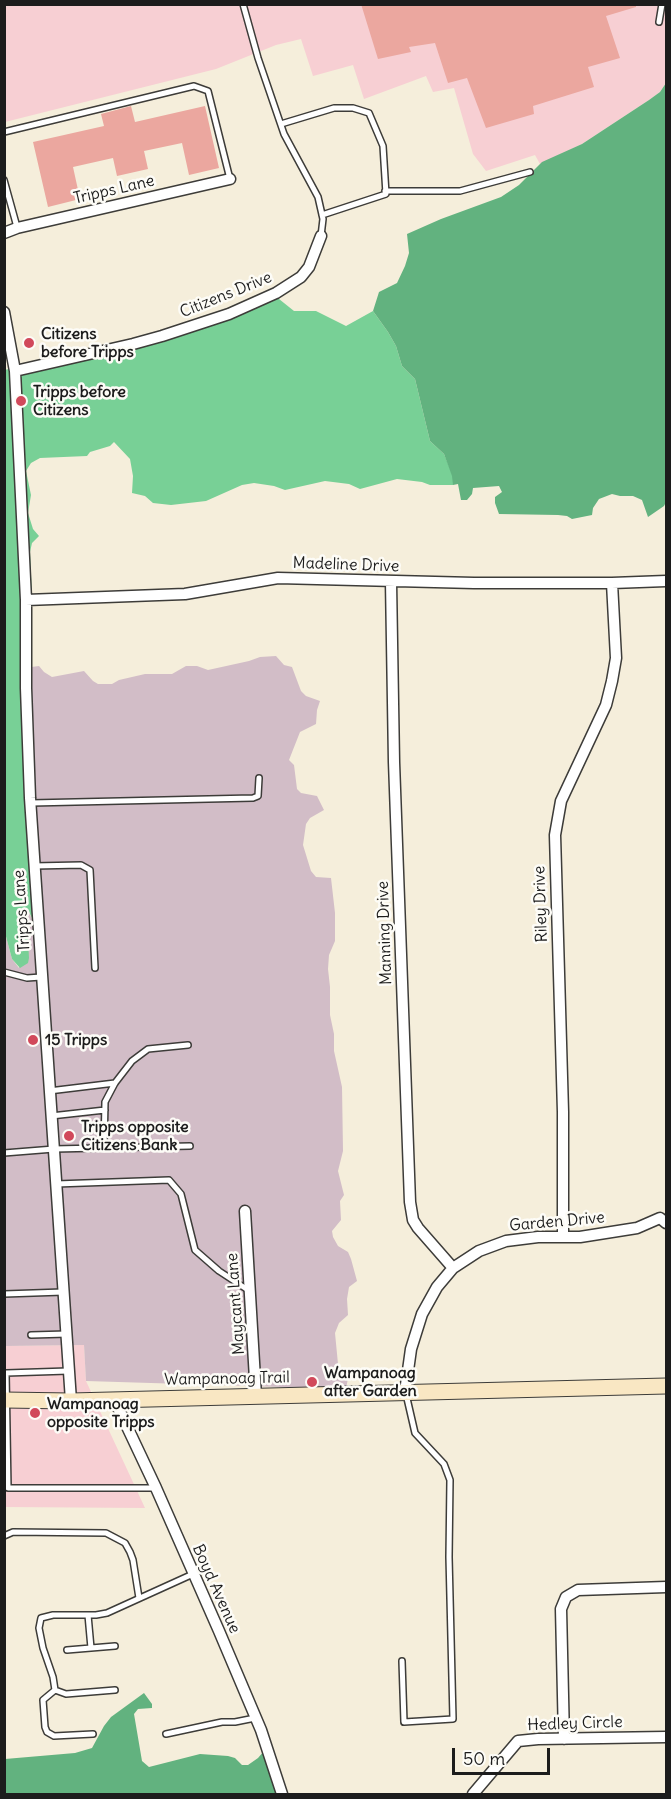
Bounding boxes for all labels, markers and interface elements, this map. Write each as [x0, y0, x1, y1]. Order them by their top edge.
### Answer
street label: Tripps Lane [72, 171, 156, 209]
street label: Citizens Drive [177, 268, 275, 322]
place label: Citizens before Tripps [41, 324, 134, 362]
marker: Citizens before Tripps [22, 336, 36, 350]
place label: Tripps before Citizens [33, 382, 126, 420]
marker: Tripps before Citizens [14, 394, 28, 408]
street label: Madeline Drive [292, 554, 400, 576]
street label: Riley Drive [530, 865, 552, 943]
street label: Tripps Lane [10, 869, 34, 953]
street label: Manning Drive [374, 881, 396, 985]
place label: 15 Tripps [45, 1030, 107, 1050]
marker: 15 Tripps [26, 1033, 40, 1047]
place label: Tripps opposite Citizens Bank [81, 1117, 189, 1155]
marker: Tripps opposite Citizens Bank [62, 1129, 76, 1143]
street label: Garden Drive [508, 1208, 606, 1236]
street label: Maycant Lane [223, 1252, 249, 1356]
place label: Wampanoag after Garden [324, 1363, 417, 1401]
street label: Wampanoag Trail [164, 1368, 290, 1390]
marker: Wampanoag after Garden [305, 1375, 319, 1389]
place label: Wampanoag opposite Tripps [47, 1394, 155, 1432]
marker: Wampanoag opposite Tripps [28, 1406, 42, 1420]
street label: Boyd Avenue [188, 1542, 244, 1636]
street label: Hedley Circle [527, 1713, 623, 1735]
scale bar [455, 1736, 552, 1774]
text: 50 m [463, 1747, 505, 1770]

